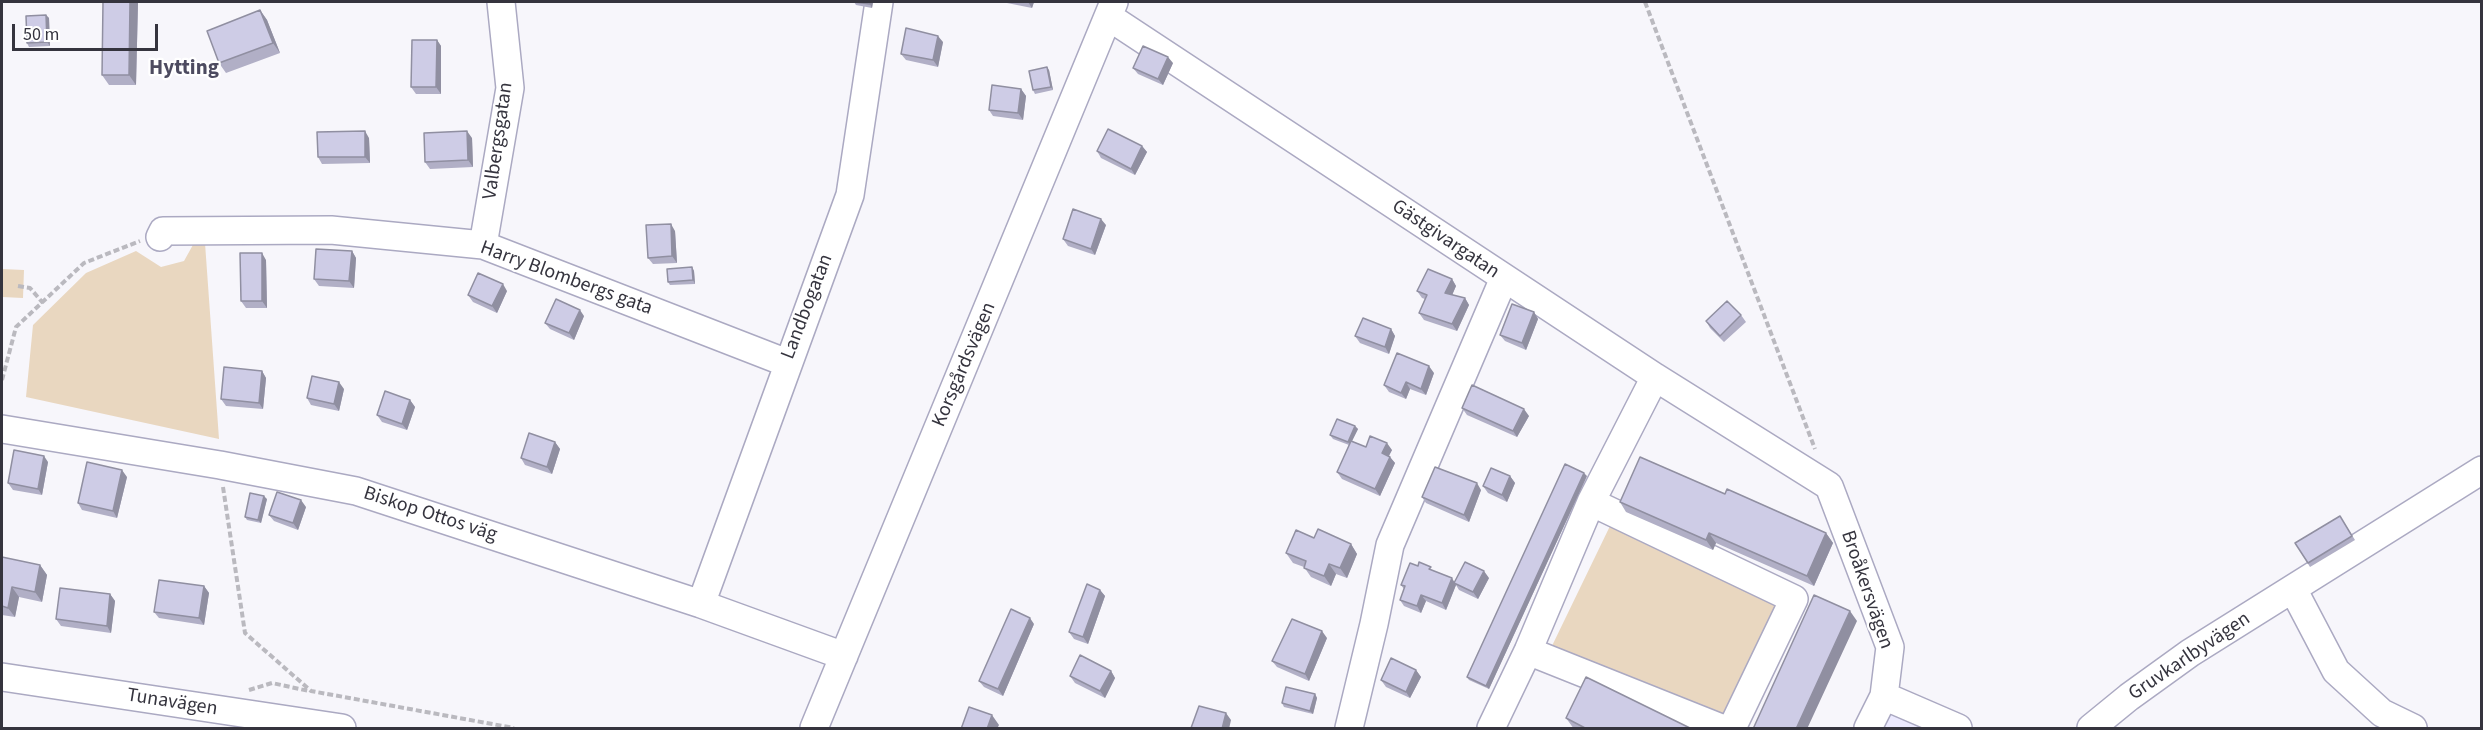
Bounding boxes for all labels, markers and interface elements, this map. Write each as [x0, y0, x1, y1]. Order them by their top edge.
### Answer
scale bar [15, 12, 160, 50]
text: 50 m [23, 22, 59, 47]
district label: Hytting [149, 56, 219, 82]
street label: Valbergsgatan [479, 81, 519, 201]
street label: Gästgivargatan [1387, 195, 1503, 285]
street label: Harry Blombergs gata [477, 237, 655, 321]
street label: Landbogatan [777, 251, 839, 363]
street label: Korsgårdsvägen [928, 299, 1002, 431]
street label: Biskop Ottos väg [360, 482, 500, 548]
street label: Broåkersvägen [1835, 528, 1897, 652]
street label: Gruvkarlbyvägen [2125, 608, 2255, 706]
street label: Tunavägen [125, 684, 219, 722]

